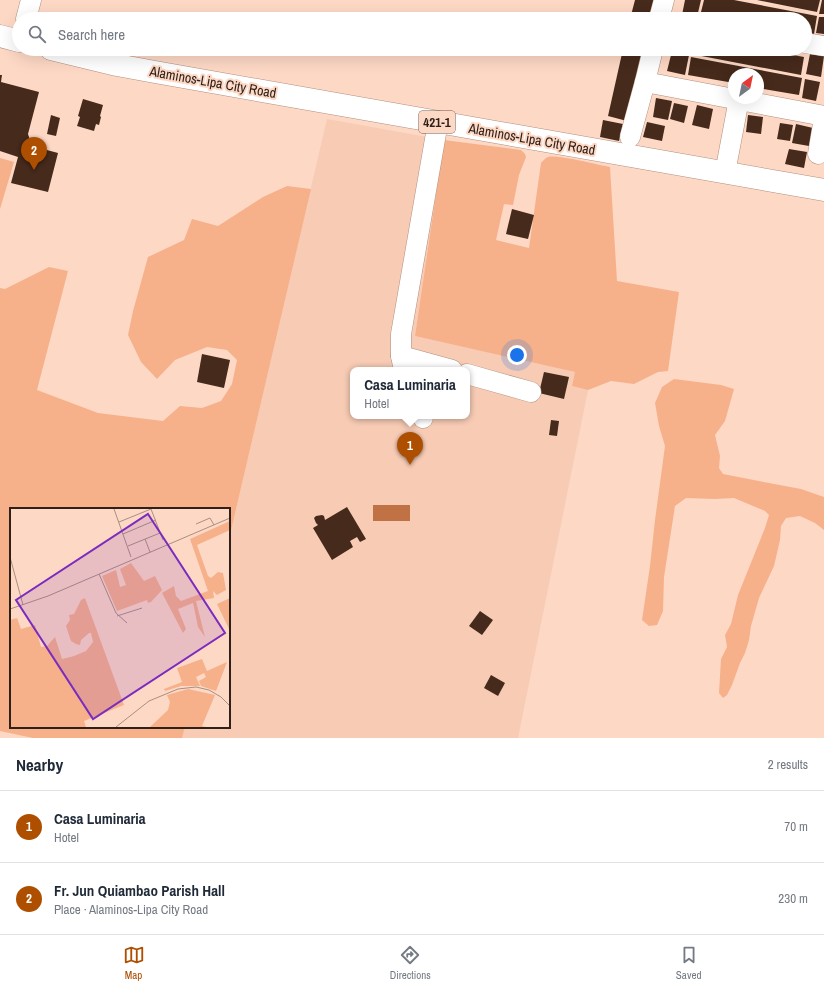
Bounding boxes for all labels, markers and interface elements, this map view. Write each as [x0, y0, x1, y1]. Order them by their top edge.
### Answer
search box [12, 12, 812, 56]
icon: search [26, 23, 48, 45]
text: Search here [58, 24, 125, 45]
street label: Alaminos-Lipa City Road [147, 62, 278, 102]
north arrow [728, 68, 764, 104]
road number: 421-1 [419, 111, 455, 133]
street label: Alaminos-Lipa City Road [466, 119, 597, 159]
pin: 2 [21, 137, 47, 170]
your location [507, 345, 527, 365]
popup [350, 367, 470, 419]
text: Casa Luminaria [364, 374, 456, 395]
text: Hotel [364, 395, 389, 412]
pin: 1 [397, 432, 423, 465]
inset map [10, 508, 230, 728]
text: Nearby [16, 753, 63, 776]
text: 2 results [768, 756, 808, 773]
text: Casa Luminaria [54, 808, 146, 829]
text: 1 [26, 818, 32, 835]
text: 70 m [784, 818, 808, 835]
text: Hotel [54, 829, 79, 846]
text: Fr. Jun Quiambao Parish Hall [54, 880, 225, 901]
text: 2 [26, 890, 32, 907]
text: 230 m [778, 890, 808, 907]
text: Place · Alaminos-Lipa City Road [54, 901, 208, 918]
tab: Map [123, 944, 145, 982]
tab: Directions [390, 944, 431, 982]
tab: Saved [676, 944, 701, 982]

